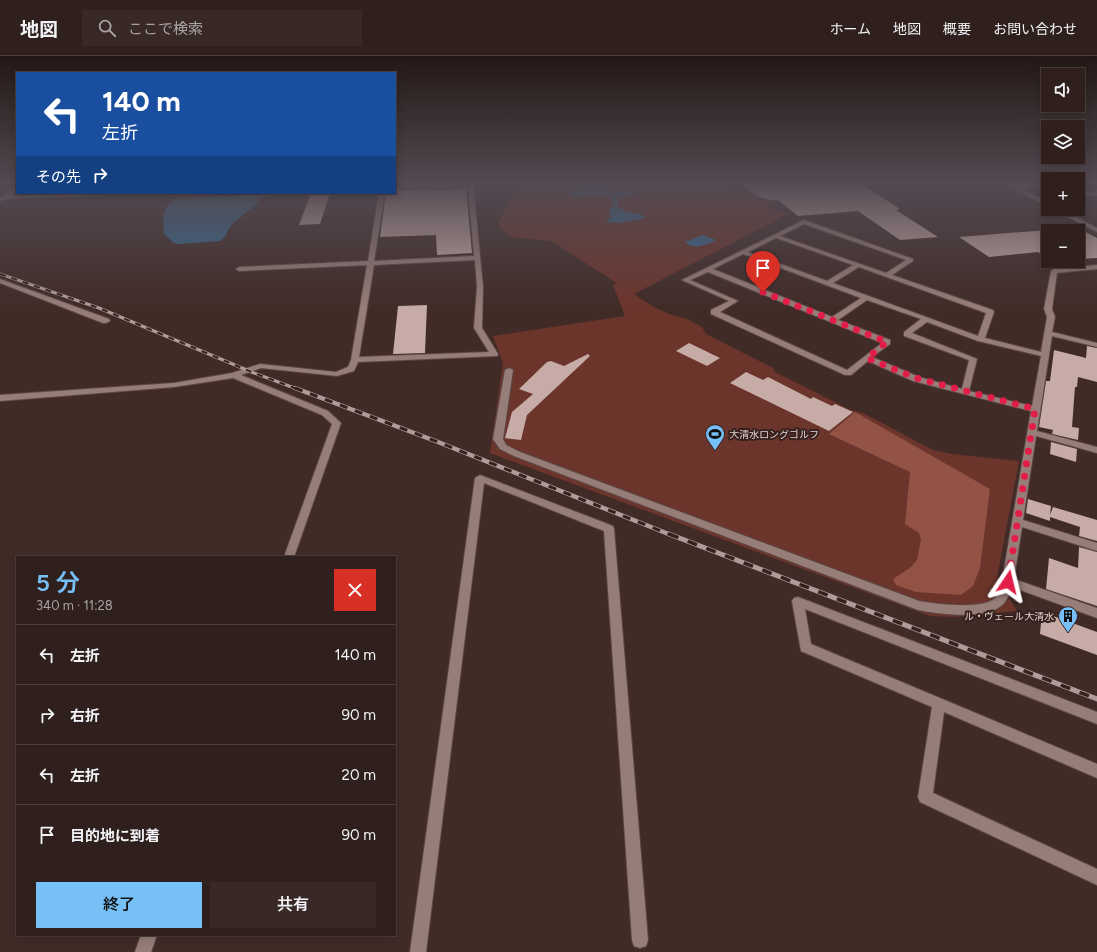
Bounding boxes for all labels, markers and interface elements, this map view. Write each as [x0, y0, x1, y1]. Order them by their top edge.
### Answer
search box [82, 10, 362, 46]
icon: search [96, 17, 118, 39]
text: 地図 [20, 18, 58, 41]
text: ここで検索 [128, 20, 203, 38]
text: ホーム [829, 21, 871, 38]
text: 地図 [893, 21, 921, 38]
text: 概要 [943, 21, 971, 38]
text: お問い合わせ [993, 21, 1077, 38]
map controls [1041, 68, 1085, 268]
button: sound [1041, 68, 1085, 112]
text: 140 m [102, 84, 181, 118]
icon: left [36, 88, 88, 140]
button: layers [1041, 120, 1085, 164]
text: 左折 [102, 122, 138, 144]
icon: right [89, 164, 111, 186]
text: その先 [36, 168, 81, 186]
button: + [1041, 172, 1085, 216]
button: − [1041, 224, 1085, 268]
pin [746, 251, 780, 292]
icon: arrive [752, 257, 774, 279]
sports icon: 大清水ロングゴルフ [704, 423, 726, 451]
place label: 大清水ロングゴルフ [729, 428, 819, 441]
position arrow [987, 561, 1029, 603]
text: 5 分 [36, 568, 80, 597]
button: close [334, 569, 376, 611]
text: 340 m · 11:28 [36, 598, 113, 613]
building icon: ル・ヴェール大清水 [1057, 605, 1079, 633]
place label: ル・ヴェール大清水 [964, 610, 1054, 623]
icon: left [36, 644, 58, 666]
text: 140 m [334, 646, 376, 664]
text: 左折 [70, 647, 100, 665]
icon: right [36, 704, 58, 726]
text: 90 m [341, 706, 376, 724]
text: 右折 [70, 707, 100, 725]
icon: left [36, 764, 58, 786]
text: 20 m [342, 766, 376, 784]
text: 左折 [70, 767, 100, 785]
icon: arrive [36, 824, 58, 846]
text: 90 m [341, 826, 376, 844]
text: 目的地に到着 [70, 827, 160, 845]
button: 終了 [36, 882, 202, 928]
button: 共有 [210, 882, 376, 928]

